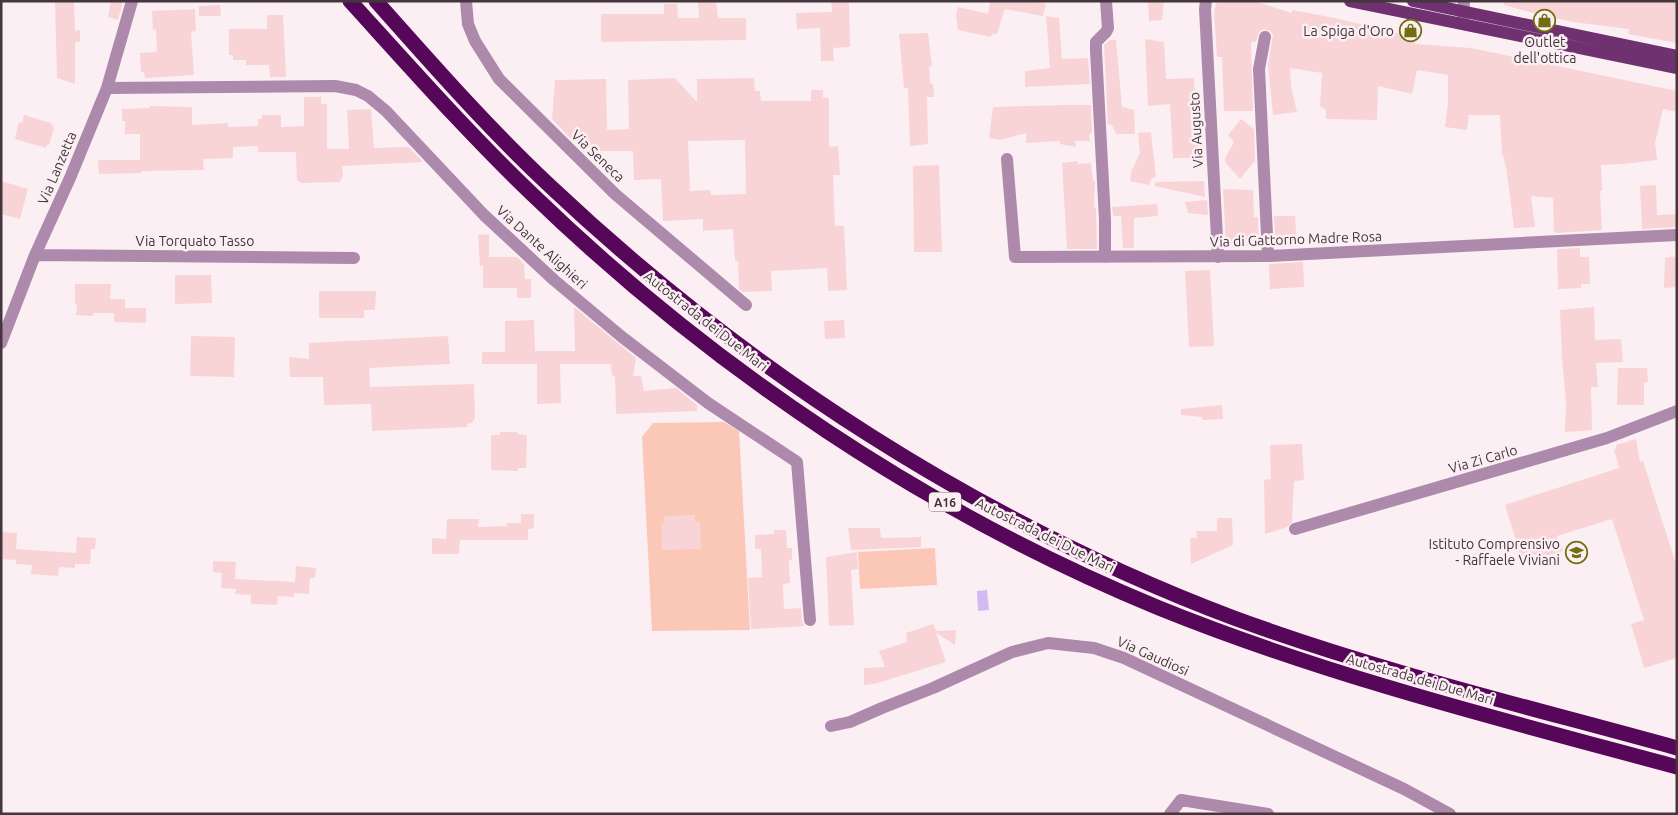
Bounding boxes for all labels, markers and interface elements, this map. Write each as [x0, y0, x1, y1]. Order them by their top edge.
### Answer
shop icon: Outlet dell'ottica [1533, 8, 1557, 32]
shop icon: La Spiga d'Oro [1398, 19, 1422, 43]
place label: La Spiga d'Oro [1303, 23, 1394, 39]
place label: Outlet dell'ottica [1514, 34, 1576, 66]
street label: Via Augusto [1186, 92, 1206, 168]
street label: Via Seneca [568, 127, 628, 185]
street label: Via Lanzetta [34, 129, 80, 207]
street label: Via Dante Alighieri [493, 202, 591, 292]
street label: Via di Gattorno Madre Rosa [1210, 228, 1382, 250]
street label: Via Torquato Tasso [136, 233, 254, 249]
street label: Autostrada dei Due Mari [641, 268, 771, 374]
street label: Via Zi Carlo [1447, 442, 1519, 476]
road number: A16 [929, 492, 961, 512]
street label: Autostrada dei Due Mari [973, 494, 1117, 576]
place label: Istituto Comprensivo - Raffaele Viviani [1429, 536, 1560, 568]
school or university icon: Istituto Comprensivo - Raffaele Viviani [1564, 540, 1588, 564]
street label: Via Gaudiosi [1115, 633, 1191, 679]
street label: Autostrada dei Due Mari [1344, 650, 1496, 708]

